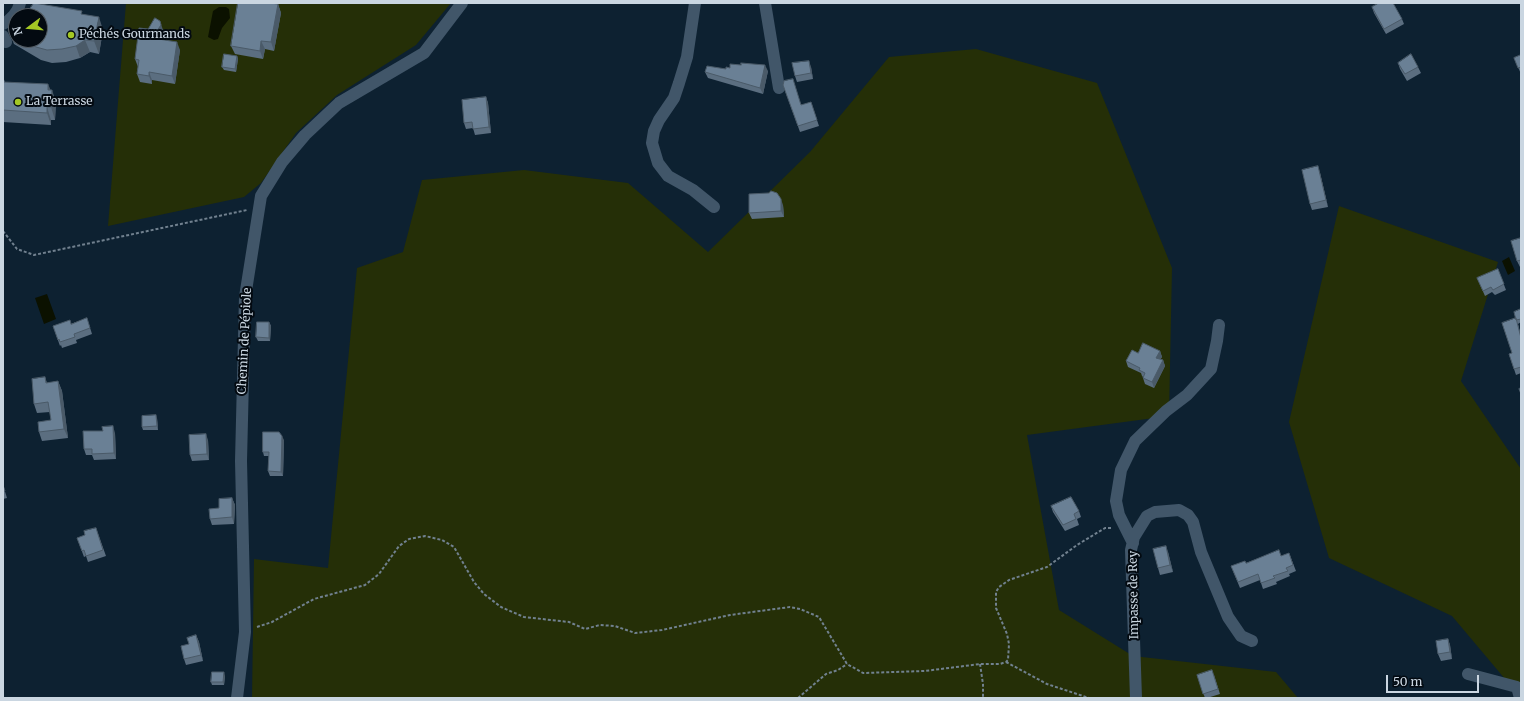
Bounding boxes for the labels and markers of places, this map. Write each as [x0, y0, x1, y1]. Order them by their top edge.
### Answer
place label: Péchés Gourmands [79, 28, 190, 42]
marker: Péchés Gourmands [66, 30, 76, 40]
place label: La Terrasse [26, 95, 93, 109]
marker: La Terrasse [13, 97, 23, 107]

